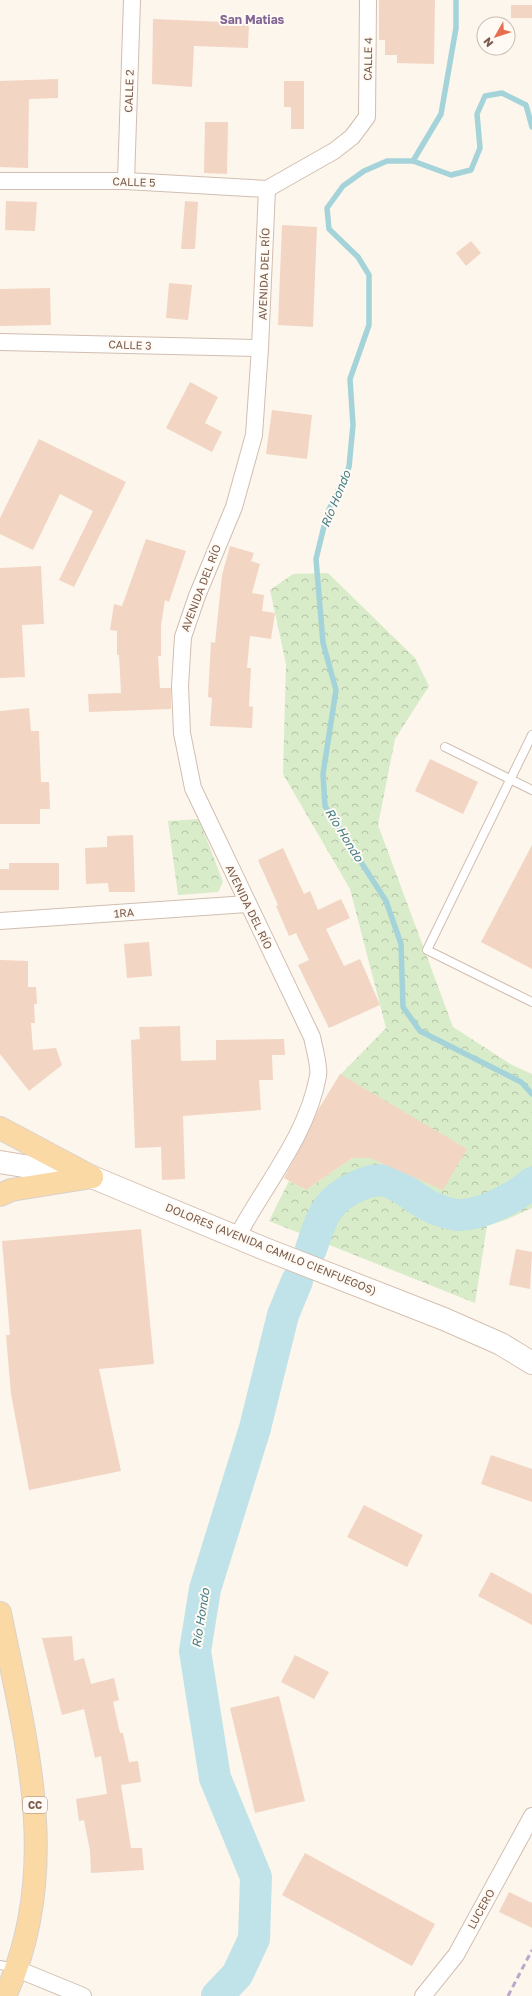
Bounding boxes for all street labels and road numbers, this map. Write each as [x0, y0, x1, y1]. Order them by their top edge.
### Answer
street label: CALLE 4 [361, 37, 374, 81]
street label: CALLE 2 [121, 69, 136, 113]
street label: CALLE 5 [112, 174, 156, 189]
street label: AVENIDA DEL RÍO [255, 228, 272, 320]
street label: CALLE 3 [108, 337, 152, 352]
street label: AVENIDA DEL RÍO [178, 542, 223, 633]
street label: AVENIDA DEL RÍO [223, 862, 276, 951]
street label: 1RA [113, 905, 135, 920]
street label: DOLORES (AVENIDA CAMILO CIENFUEGOS) [164, 1200, 379, 1297]
road number: CC [23, 1797, 47, 1813]
street label: LUCERO [464, 1886, 497, 1931]

